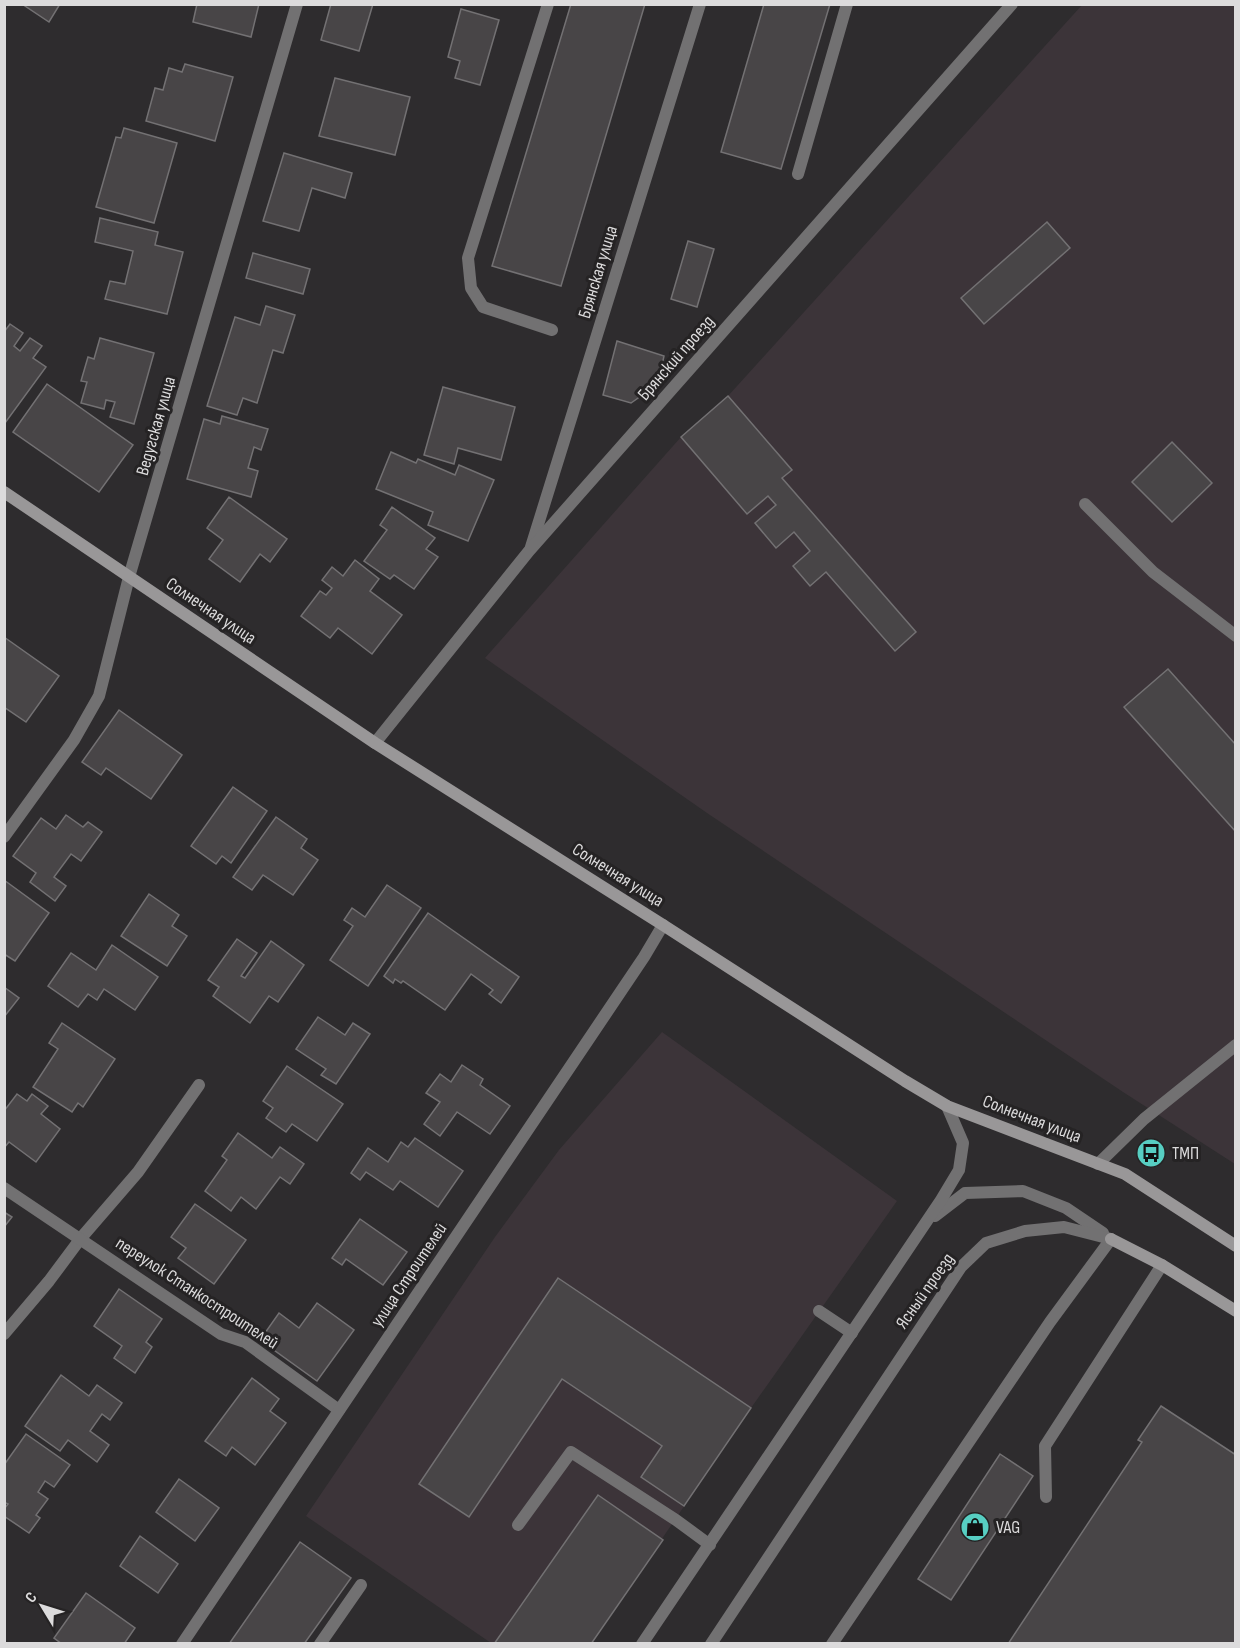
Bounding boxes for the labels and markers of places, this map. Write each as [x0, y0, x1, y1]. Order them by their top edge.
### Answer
bus stop icon: ТМП [1135, 1137, 1167, 1169]
place label: ТМП [1172, 1143, 1199, 1164]
shop icon: VAG [959, 1511, 991, 1543]
place label: VAG [996, 1517, 1020, 1538]

